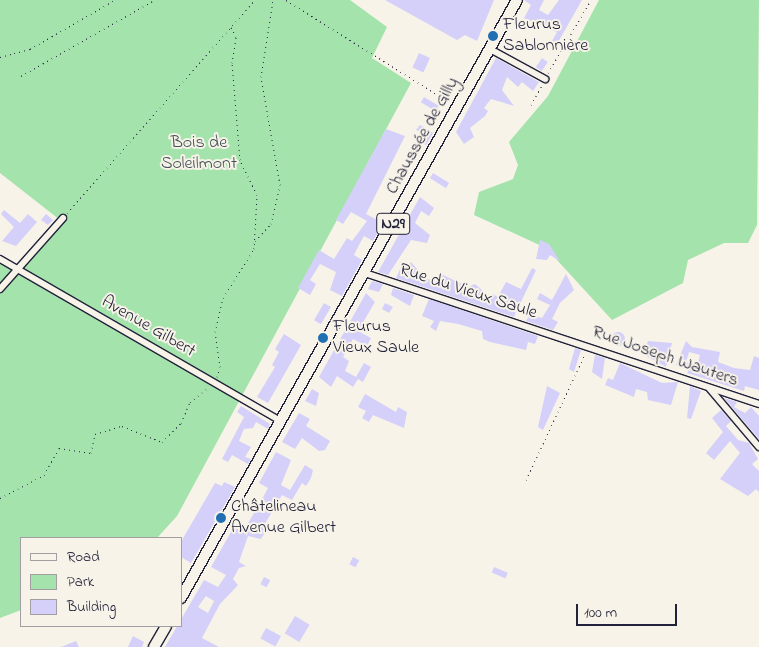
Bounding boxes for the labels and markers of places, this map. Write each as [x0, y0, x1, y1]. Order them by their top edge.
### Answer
place label: Fleurus Sablonnière [503, 15, 588, 58]
marker: Fleurus Sablonnière [487, 30, 499, 42]
place label: Fleurus Vieux Saule [333, 317, 419, 359]
marker: Fleurus Vieux Saule [317, 332, 329, 344]
place label: Châtelineau Avenue Gilbert [231, 497, 336, 540]
marker: Châtelineau Avenue Gilbert [215, 512, 227, 524]

